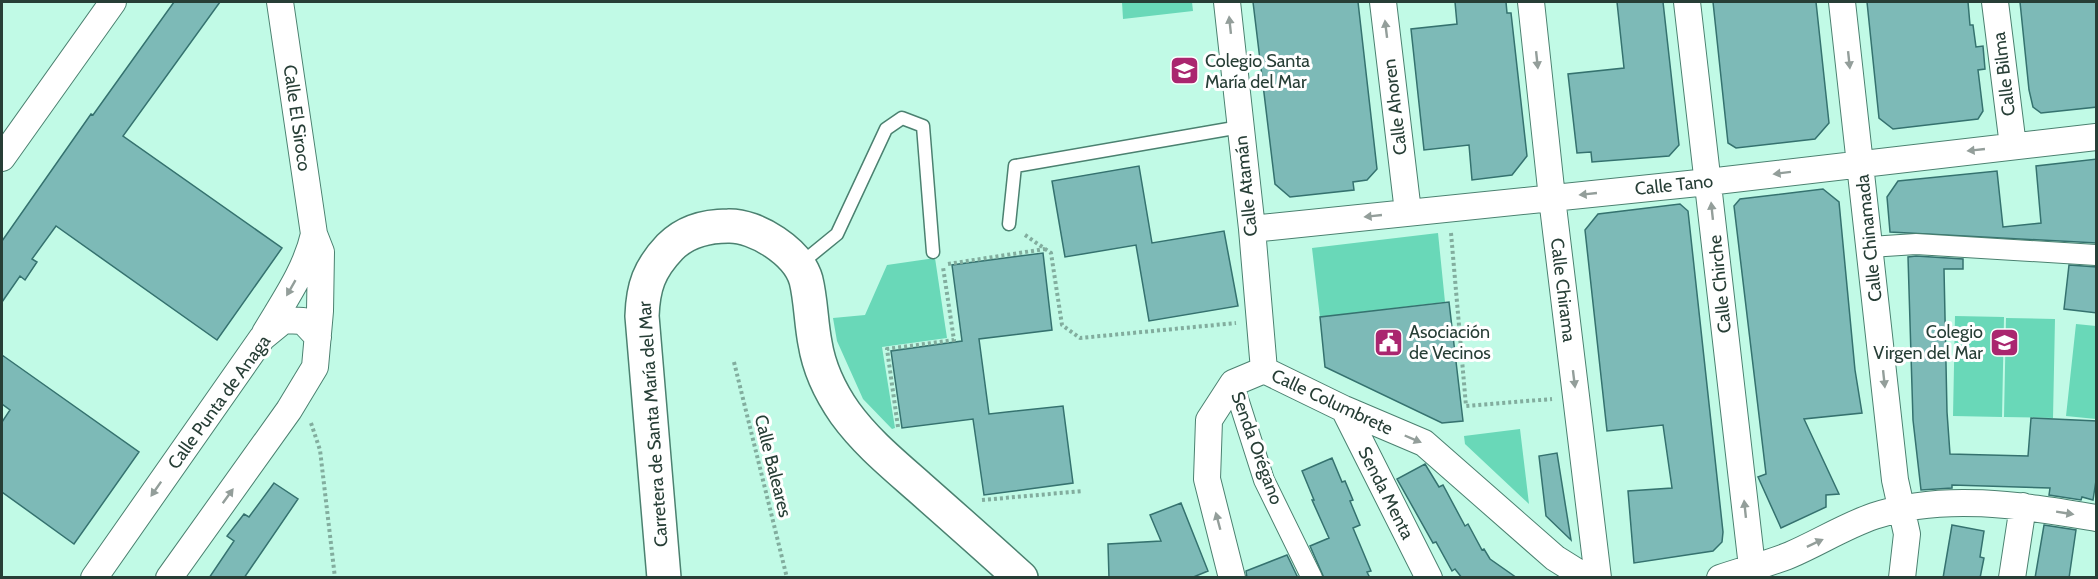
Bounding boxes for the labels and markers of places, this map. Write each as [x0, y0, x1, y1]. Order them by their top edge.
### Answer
place label: Colegio Santa María del Mar [1205, 50, 1310, 93]
school or university icon: Colegio Santa María del Mar [1168, 55, 1200, 87]
place label: Asociación de Vecinos [1409, 321, 1491, 364]
place label: Colegio Virgen del Mar [1873, 321, 1983, 364]
public building icon: Asociación de Vecinos [1372, 326, 1404, 358]
school or university icon: Colegio Virgen del Mar [1988, 326, 2020, 358]

